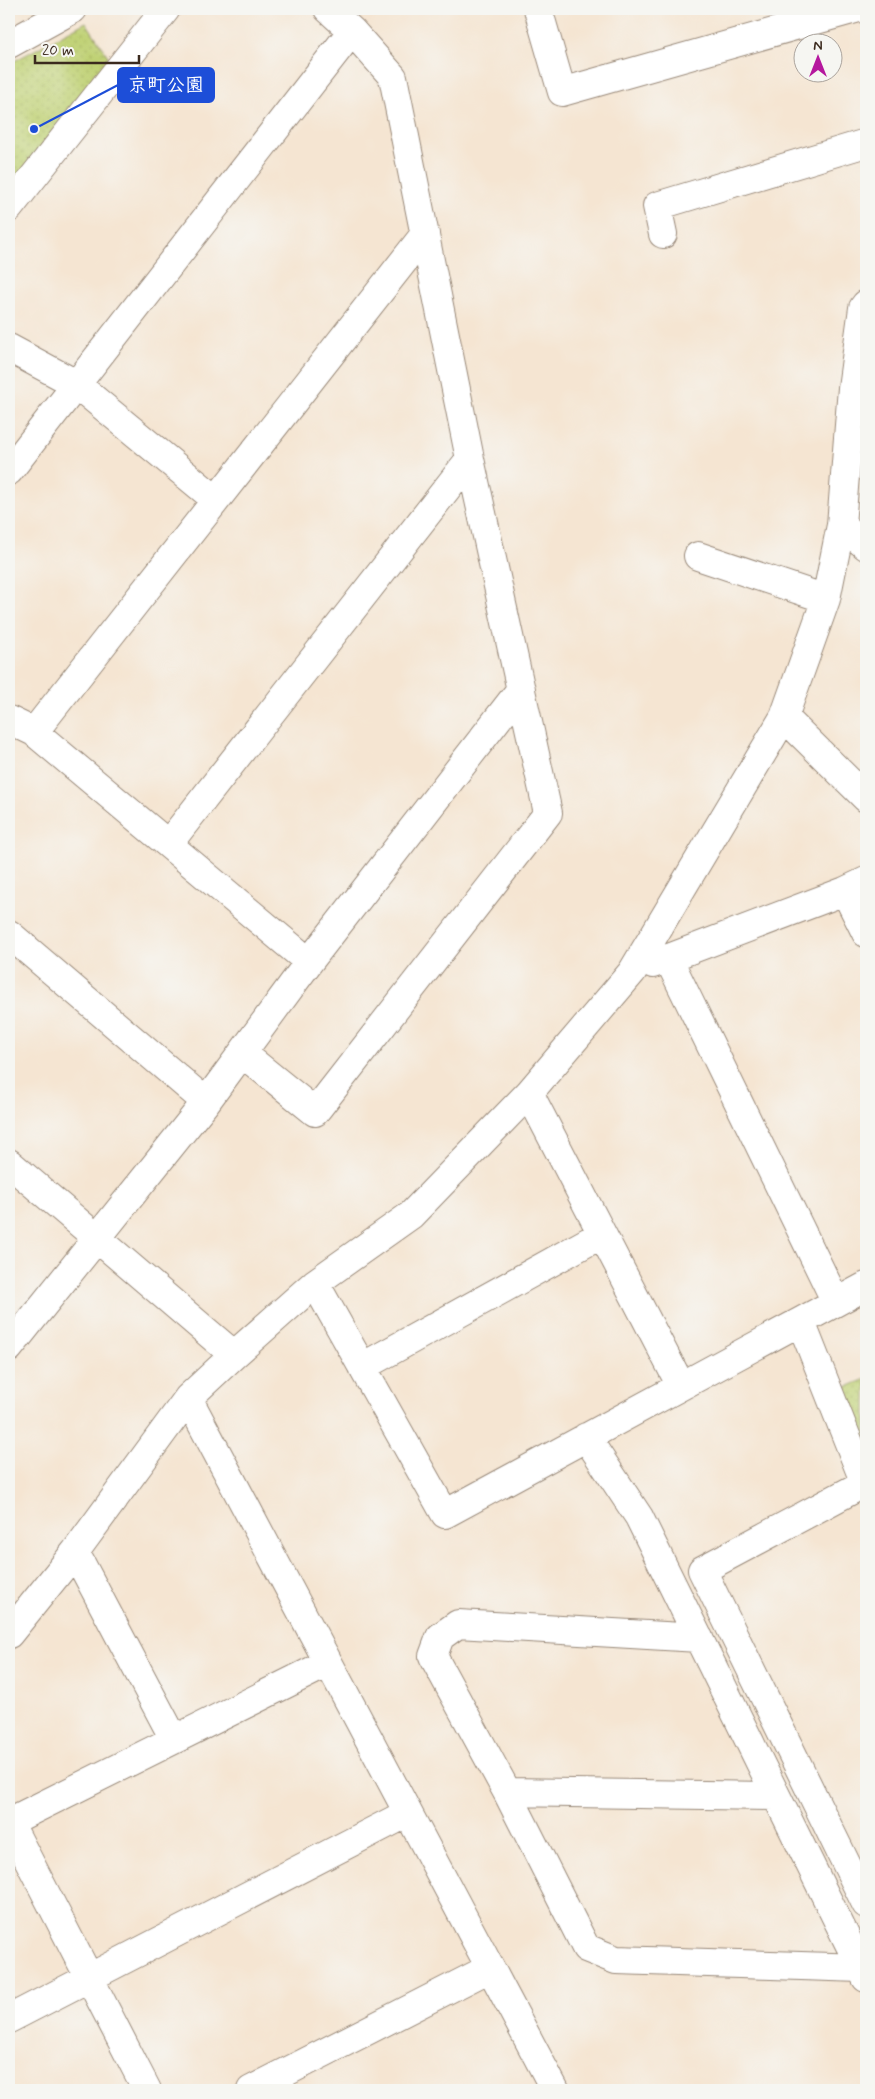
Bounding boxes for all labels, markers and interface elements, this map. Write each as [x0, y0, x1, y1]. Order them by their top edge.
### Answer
scale bar [35, 32, 139, 64]
north arrow [792, 32, 842, 82]
text: N [813, 37, 823, 55]
text: 20 m [42, 41, 74, 61]
callout: 京町公園 [118, 68, 214, 102]
text: 京町公園 [128, 73, 204, 98]

